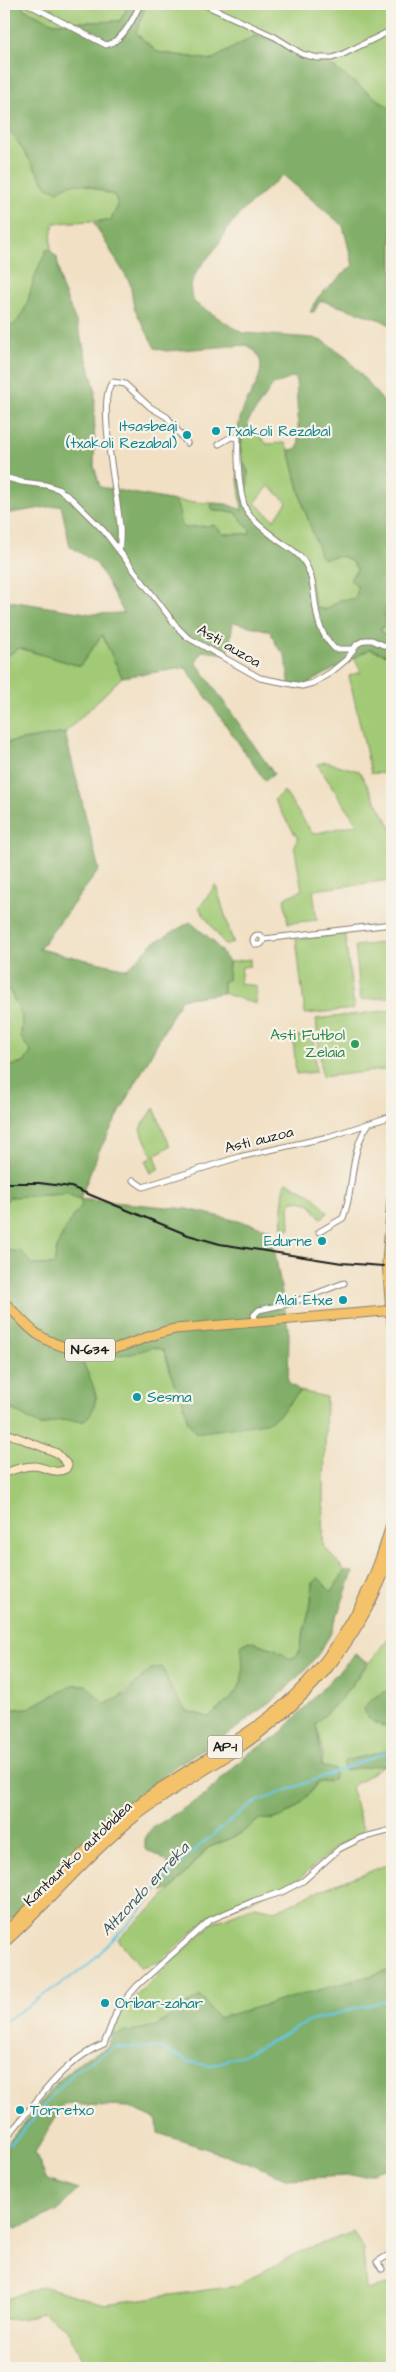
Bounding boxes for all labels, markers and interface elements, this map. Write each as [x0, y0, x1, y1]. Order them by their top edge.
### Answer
place label: Itsasbegi (txakoli Rezabal) [66, 416, 178, 454]
place label: Txakoli Rezabal [226, 421, 331, 442]
marker: Txakoli Rezabal [210, 425, 222, 437]
marker: Itsasbegi (txakoli Rezabal) [181, 429, 193, 441]
street label: Asti auzoa [193, 619, 265, 673]
place label: Asti Futbol Zelaia [270, 1025, 345, 1063]
marker: Asti Futbol Zelaia [349, 1038, 361, 1050]
street label: Asti auzoa [222, 1121, 296, 1159]
place label: Edurne [264, 1231, 312, 1252]
marker: Edurne [316, 1235, 328, 1247]
place label: Alai Etxe [275, 1290, 333, 1311]
marker: Alai Etxe [337, 1294, 349, 1306]
road number: N-634 [65, 1338, 115, 1362]
place label: Sesma [147, 1387, 192, 1408]
marker: Sesma [131, 1391, 143, 1403]
road number: AP-1 [208, 1735, 242, 1758]
street label: Kantauriko autobidea [19, 1796, 137, 1911]
water label: Altzondo erreka [96, 1837, 195, 1941]
place label: Oribar-zahar [115, 1993, 203, 2014]
marker: Oribar-zahar [99, 1997, 111, 2009]
place label: Torretxo [30, 2100, 95, 2121]
marker: Torretxo [14, 2104, 26, 2116]

